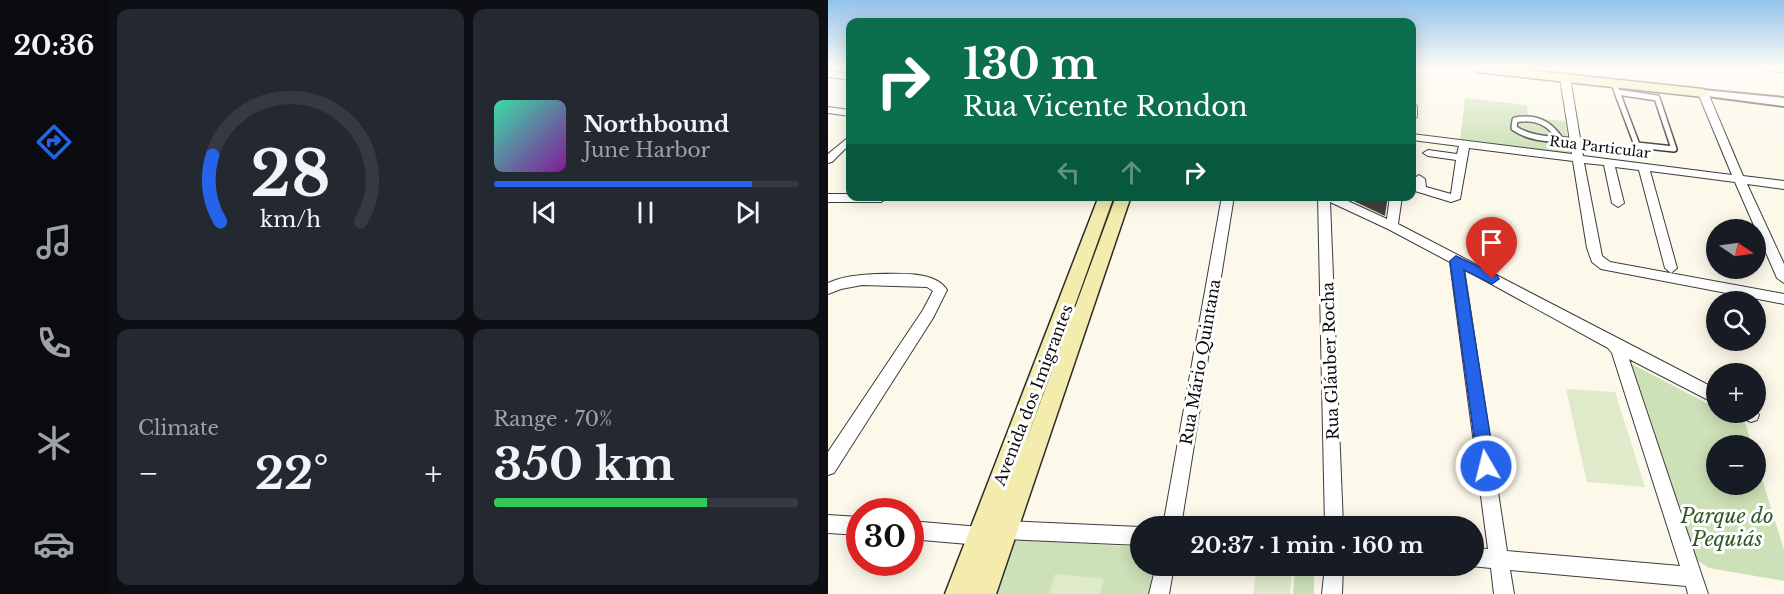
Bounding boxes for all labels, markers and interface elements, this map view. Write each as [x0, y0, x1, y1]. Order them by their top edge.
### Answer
text: 20:36 [13, 29, 95, 62]
text: 130 m [963, 38, 1097, 90]
icon: right [864, 42, 942, 120]
text: Rua Vicente Rondon [963, 90, 1248, 123]
text: Northbound [584, 111, 729, 138]
icon: directions [33, 121, 75, 163]
street label: Rua Particular [1548, 132, 1652, 162]
text: 28 [250, 135, 330, 213]
text: June Harbor [584, 138, 710, 162]
icon: left [1052, 156, 1085, 189]
icon: ahead [1115, 156, 1148, 189]
icon: right [1178, 156, 1211, 189]
icon: previous [528, 196, 561, 229]
icon: pause [629, 196, 662, 229]
icon: next [731, 196, 764, 229]
text: km/h [260, 206, 321, 233]
pin [1466, 217, 1517, 279]
north arrow [1706, 219, 1766, 279]
map controls [1706, 219, 1766, 495]
icon: music [33, 221, 75, 263]
icon: arrive [1475, 226, 1508, 259]
street label: Rua Mário Quintana [1176, 277, 1224, 447]
street label: Rua Gláuber Rocha [1317, 282, 1343, 440]
button: search [1706, 291, 1766, 351]
street label: Avenida dos Imigrantes [989, 302, 1077, 489]
icon: phone [33, 322, 75, 364]
button: + [1706, 363, 1766, 423]
text: Range · 70% [494, 407, 612, 431]
text: Climate [138, 416, 219, 440]
icon: climate [33, 422, 75, 464]
position arrow [1454, 434, 1518, 498]
button: − [1706, 435, 1766, 495]
text: 350 km [494, 436, 675, 492]
text: 22° [255, 445, 328, 501]
text: − [138, 453, 159, 494]
text: + [424, 453, 443, 494]
speed limit sign: 30 [846, 498, 924, 576]
park label: Parque do Pequiás [1680, 504, 1773, 551]
icon: car [33, 523, 75, 565]
text: 20:37 · 1 min · 160 m [1190, 532, 1424, 559]

